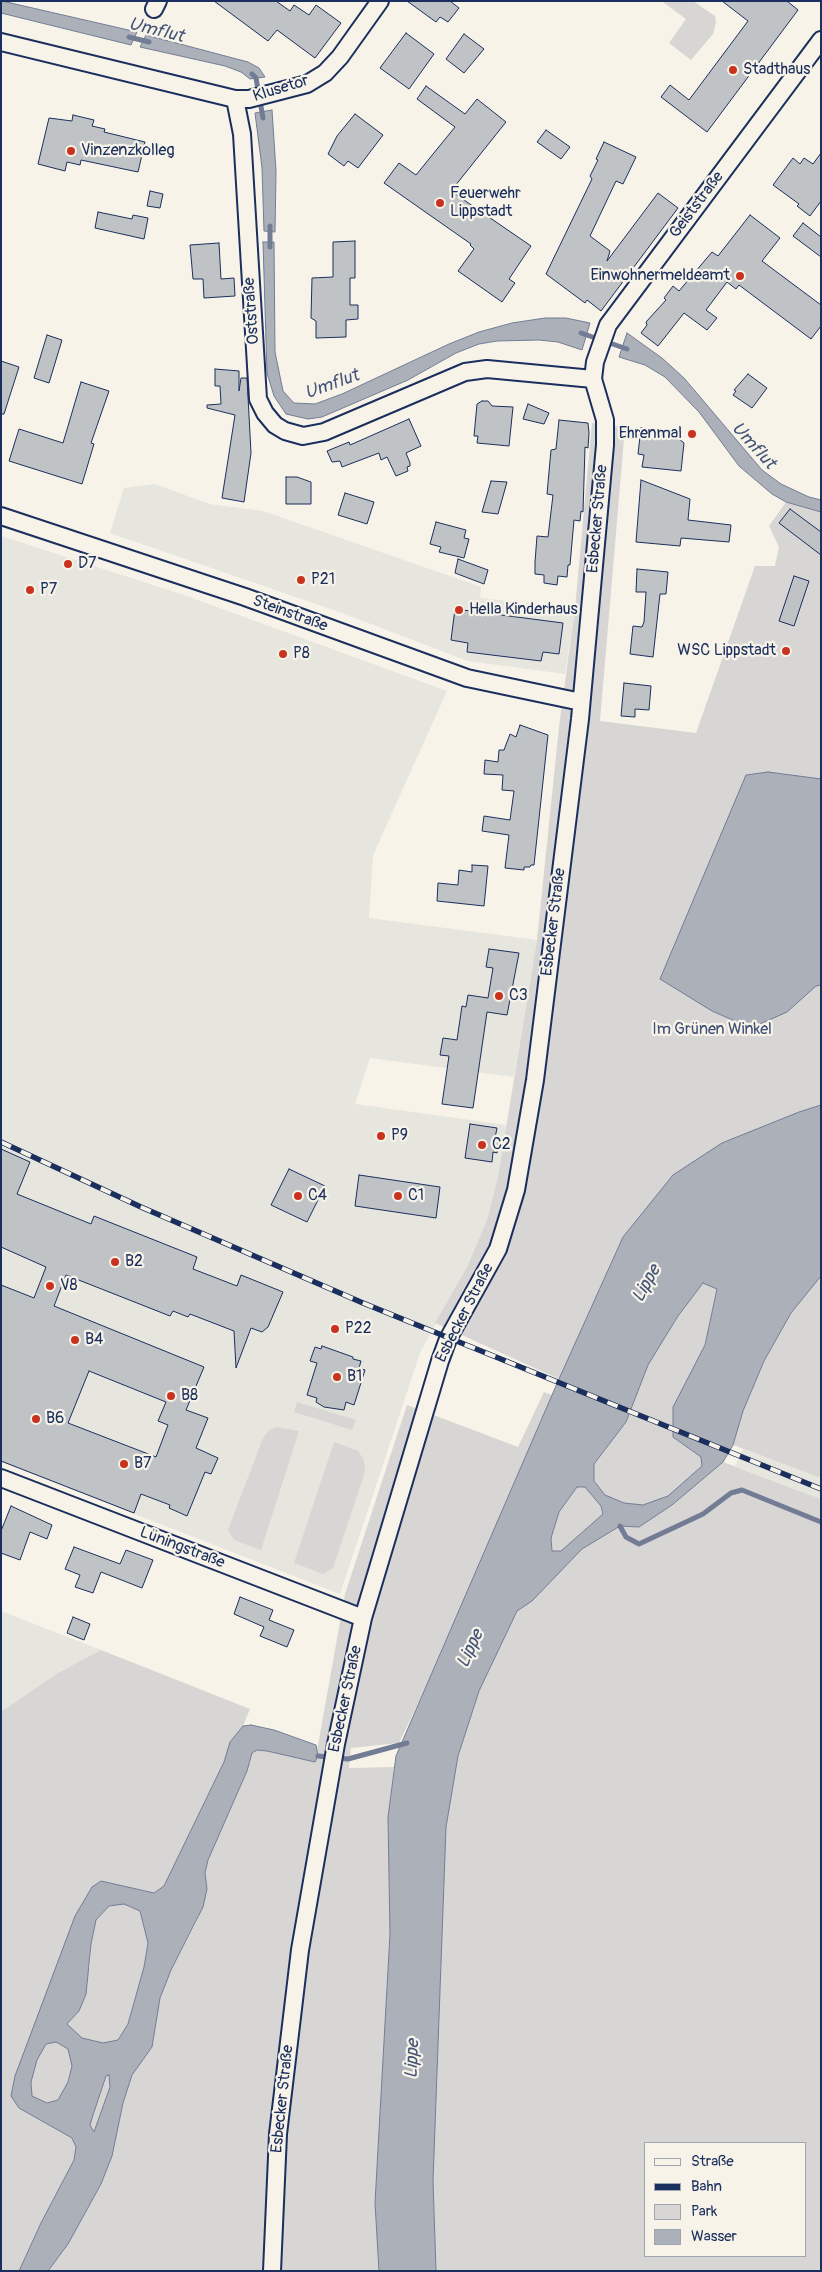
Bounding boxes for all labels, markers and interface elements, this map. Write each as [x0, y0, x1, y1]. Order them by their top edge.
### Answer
water label: Umflut [126, 14, 186, 48]
place label: Stadthaus [743, 60, 810, 80]
marker: Stadthaus [727, 64, 739, 76]
street label: Klusetor [251, 71, 311, 107]
place label: Vinzenzkolleg [81, 141, 174, 161]
marker: Vinzenzkolleg [65, 145, 77, 157]
street label: Geiststraße [666, 168, 728, 242]
place label: Feuerwehr Lippstadt [450, 184, 521, 222]
marker: Feuerwehr Lippstadt [434, 197, 446, 209]
place label: Einwohnermeldeamt [590, 266, 730, 286]
marker: Einwohnermeldeamt [734, 270, 746, 282]
street label: Oststraße [240, 277, 264, 345]
water label: Umflut [302, 365, 362, 405]
water label: Umflut [726, 418, 780, 474]
place label: Ehrenmal [619, 424, 682, 444]
marker: Ehrenmal [686, 428, 698, 440]
street label: Esbecker Straße [584, 464, 612, 574]
place label: D7 [78, 554, 96, 574]
marker: D7 [62, 558, 74, 570]
place label: P21 [311, 570, 335, 590]
marker: P21 [295, 574, 307, 586]
place label: P7 [40, 580, 57, 600]
marker: P7 [24, 584, 36, 596]
street label: Steinstraße [250, 592, 330, 636]
place label: Hella Kinderhaus [469, 600, 578, 620]
marker: Hella Kinderhaus [453, 604, 465, 616]
place label: WSC Lippstadt [677, 641, 776, 661]
place label: P8 [293, 644, 310, 664]
marker: WSC Lippstadt [780, 645, 792, 657]
marker: P8 [277, 648, 289, 660]
street label: Esbecker Straße [538, 867, 570, 977]
place label: C3 [509, 986, 528, 1006]
marker: C3 [493, 990, 505, 1002]
park label: Im Grünen Winkel [652, 1020, 772, 1040]
place label: P9 [391, 1126, 408, 1146]
marker: P9 [375, 1130, 387, 1142]
place label: C2 [492, 1135, 511, 1155]
marker: C2 [476, 1139, 488, 1151]
place label: C4 [308, 1186, 327, 1206]
place label: C1 [408, 1186, 424, 1206]
marker: C4 [292, 1190, 304, 1202]
marker: C1 [392, 1190, 404, 1202]
place label: B2 [125, 1252, 143, 1272]
marker: B2 [109, 1256, 121, 1268]
street label: Esbecker Straße [432, 1260, 498, 1366]
water label: Lippe [628, 1262, 666, 1306]
place label: V8 [60, 1276, 78, 1296]
marker: V8 [44, 1280, 56, 1292]
place label: P22 [345, 1319, 372, 1339]
marker: P22 [329, 1323, 341, 1335]
place label: B4 [85, 1330, 103, 1350]
marker: B4 [69, 1334, 81, 1346]
place label: B1 [347, 1367, 362, 1387]
marker: B1 [331, 1371, 343, 1383]
place label: B8 [181, 1386, 198, 1406]
marker: B8 [165, 1390, 177, 1402]
place label: B6 [46, 1409, 64, 1429]
marker: B6 [30, 1413, 42, 1425]
place label: B7 [134, 1454, 152, 1474]
marker: B7 [118, 1458, 130, 1470]
street label: Lüningstraße [137, 1523, 227, 1573]
water label: Lippe [453, 1627, 489, 1671]
street label: Esbecker Straße [325, 1644, 367, 1754]
water label: Lippe [401, 2039, 425, 2079]
street label: Esbecker Straße [268, 2044, 298, 2154]
legend [644, 2142, 807, 2257]
text: Straße [691, 2152, 734, 2171]
text: Bahn [691, 2177, 722, 2196]
text: Park [691, 2202, 717, 2221]
text: Wasser [691, 2227, 737, 2246]

